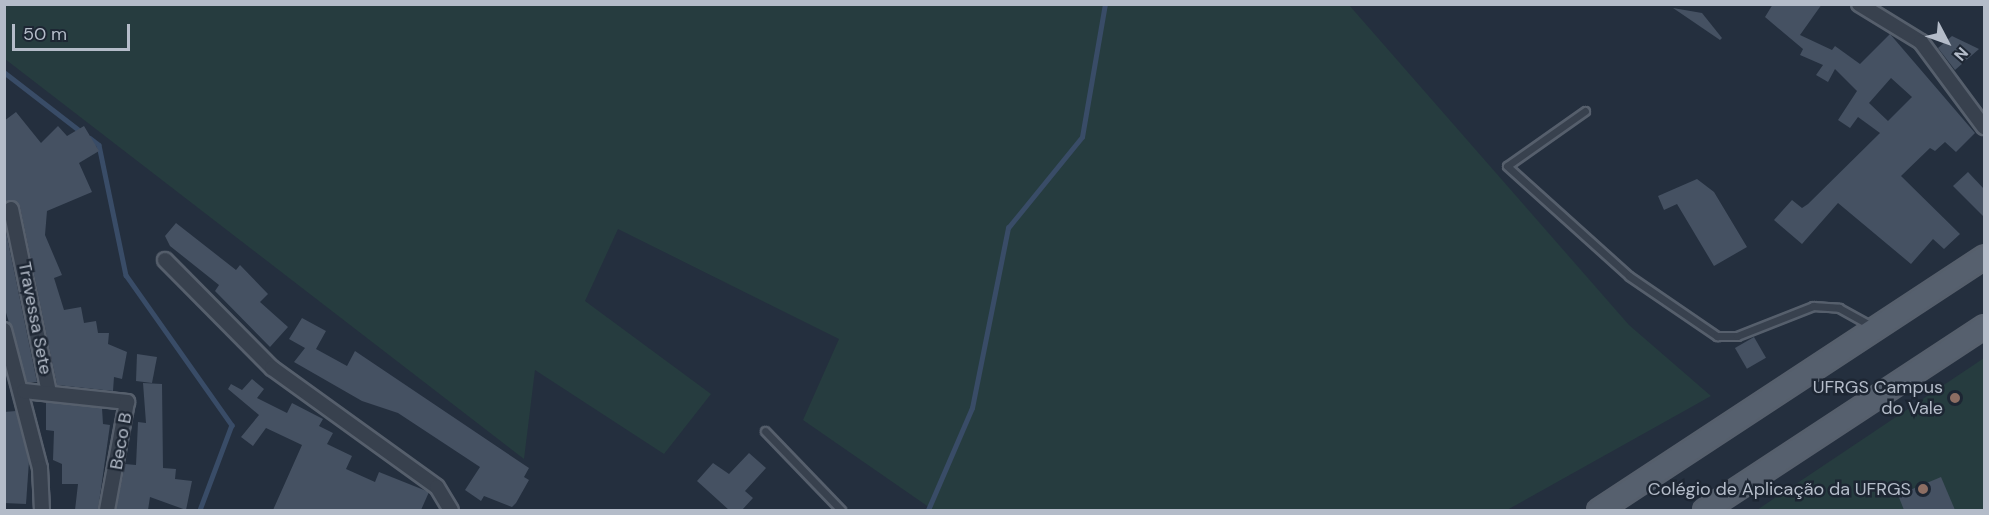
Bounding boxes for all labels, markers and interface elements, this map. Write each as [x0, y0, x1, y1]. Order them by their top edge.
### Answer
scale bar [15, 12, 134, 50]
north arrow [1917, 12, 1977, 72]
text: 50 m [23, 22, 67, 46]
text: N [1949, 43, 1973, 65]
street label: Travessa Sete [13, 260, 57, 376]
place label: UFRGS Campus do Vale [1813, 377, 1943, 420]
marker: UFRGS Campus do Vale [1948, 391, 1962, 405]
street label: Beco B [105, 411, 137, 471]
place label: Colégio de Aplicação da UFRGS [1648, 478, 1911, 500]
marker: Colégio de Aplicação da UFRGS [1916, 482, 1930, 496]

